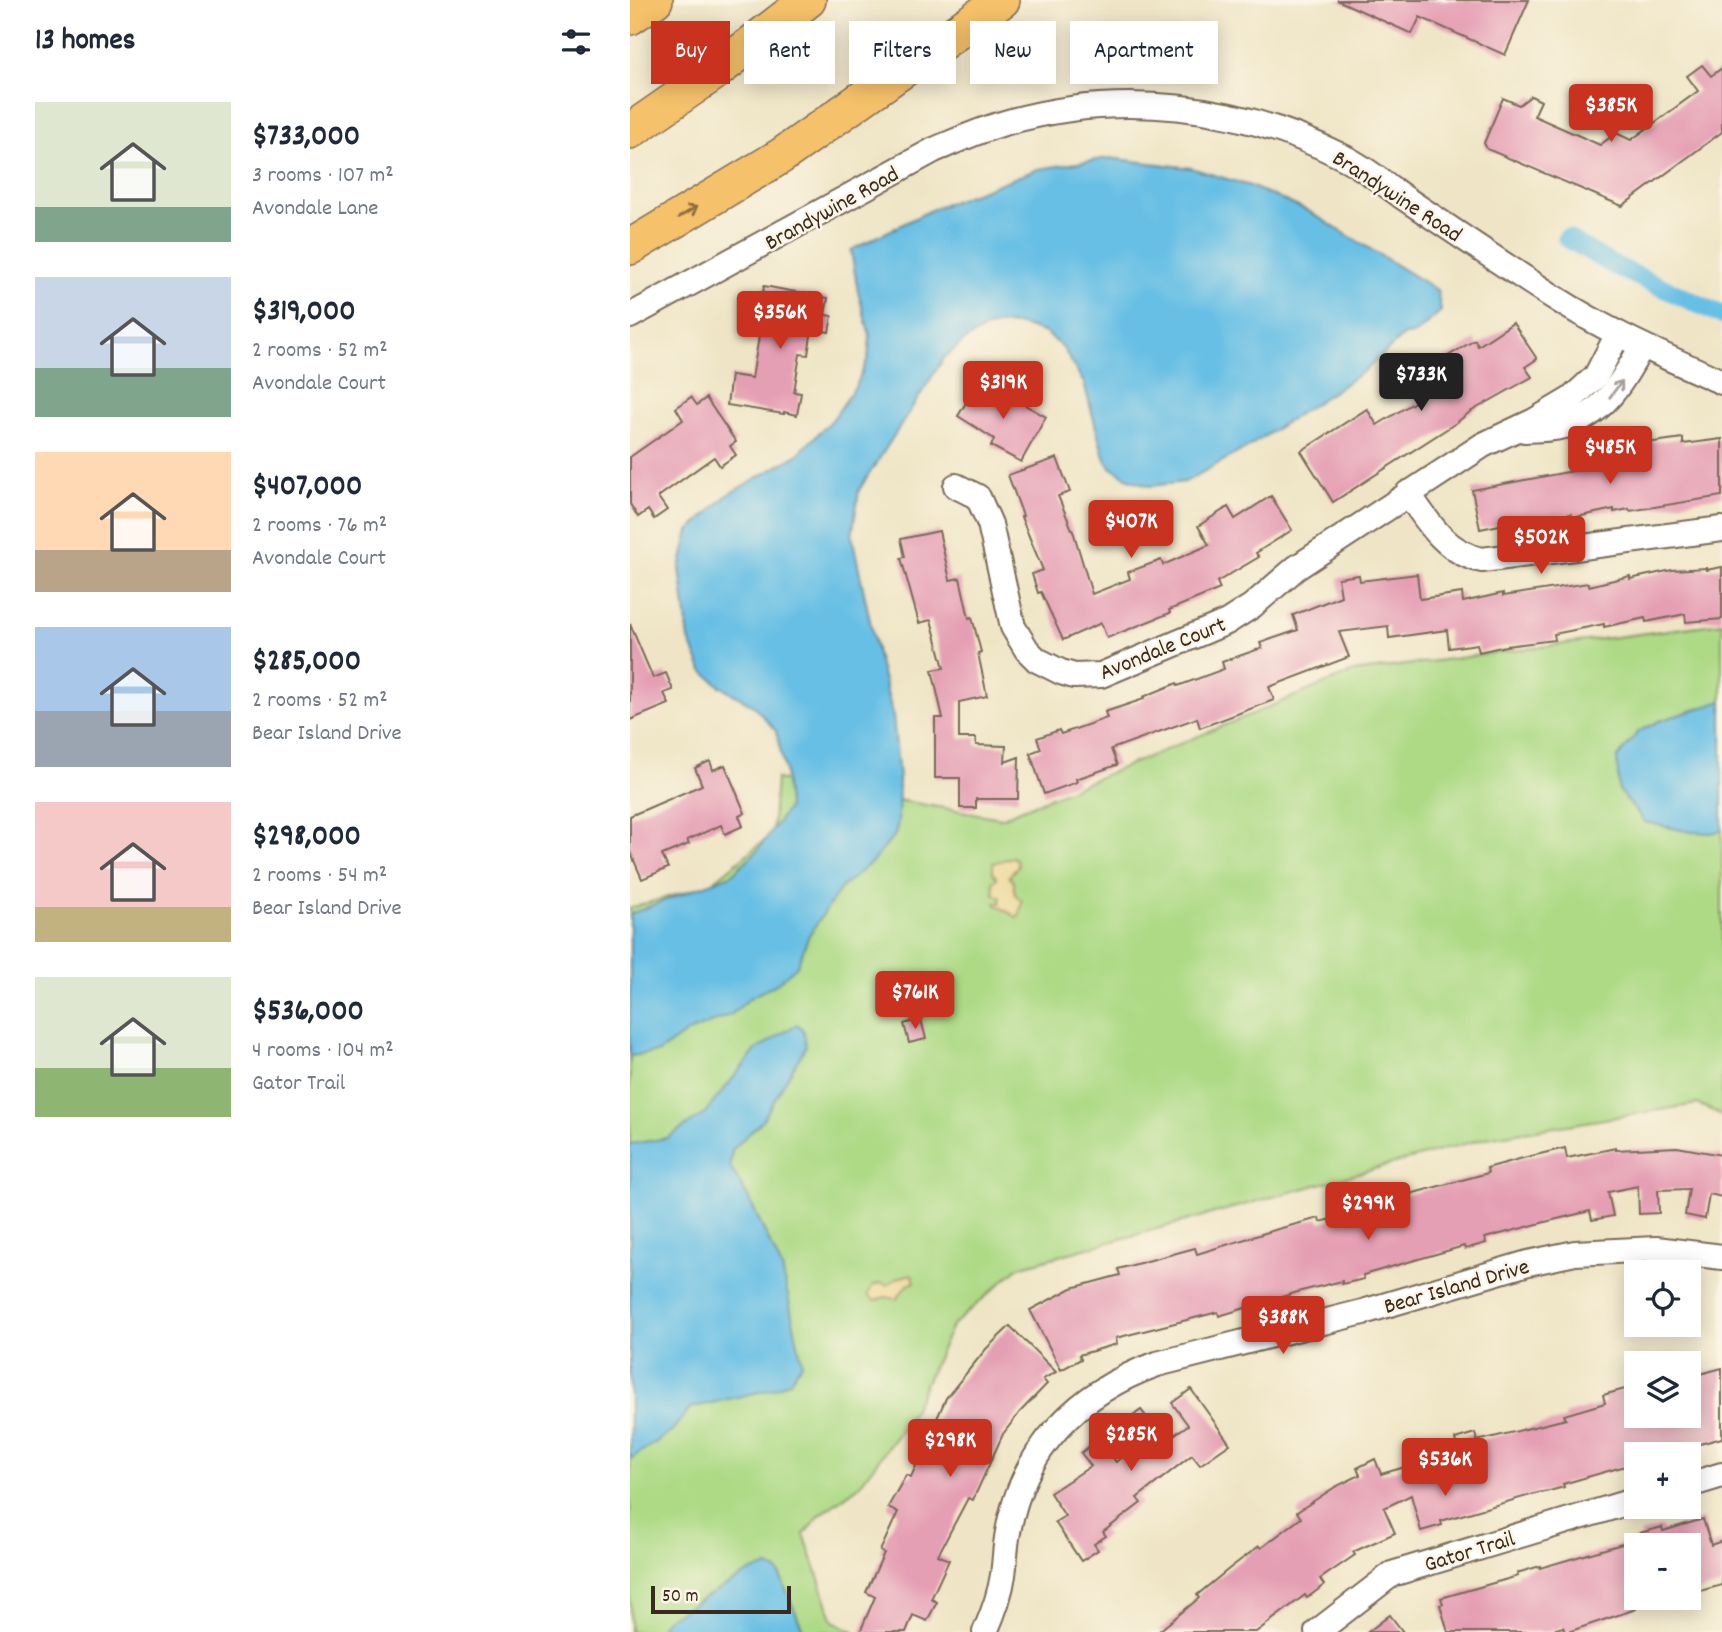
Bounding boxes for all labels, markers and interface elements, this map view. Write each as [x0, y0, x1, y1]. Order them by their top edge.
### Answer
text: 13 homes [35, 21, 135, 64]
chip: Buy [651, 21, 730, 84]
chip: Rent [744, 21, 835, 84]
chip: Filters [849, 21, 956, 84]
chip: New [970, 21, 1056, 84]
chip: Apartment [1070, 21, 1218, 84]
icon: filters [557, 23, 595, 61]
pin: $385K [1562, 85, 1660, 144]
text: $385K [1585, 90, 1637, 123]
text: $733,000 [252, 117, 360, 160]
icon: home [91, 130, 175, 214]
street label: Brandywine Road [1325, 144, 1468, 252]
text: 3 rooms · 107 m² [252, 160, 394, 193]
street label: Brandywine Road [760, 160, 906, 261]
text: Avondale Lane [252, 193, 378, 226]
one-way arrow [678, 205, 698, 219]
text: $319,000 [252, 292, 356, 335]
pin: $356K [731, 292, 829, 351]
text: $356K [753, 297, 807, 330]
icon: home [91, 305, 175, 389]
text: 2 rooms · 52 m² [252, 335, 388, 368]
pin: $733K [1372, 354, 1470, 413]
text: $733K [1395, 359, 1447, 392]
pin: $319K [954, 362, 1052, 421]
text: $319K [979, 367, 1027, 400]
text: Avondale Court [252, 368, 386, 401]
one-way arrow [1609, 380, 1624, 398]
pin: $485K [1561, 426, 1659, 486]
text: $485K [1584, 432, 1636, 465]
text: $407,000 [252, 467, 362, 510]
icon: home [91, 480, 175, 564]
pin: $407K [1082, 500, 1180, 560]
text: $407K [1104, 506, 1158, 539]
text: 2 rooms · 76 m² [252, 510, 387, 543]
pin: $502K [1492, 516, 1590, 576]
text: $502K [1513, 522, 1569, 555]
text: Avondale Court [252, 543, 386, 576]
street label: Avondale Court [1095, 610, 1232, 691]
text: $285,000 [252, 642, 361, 685]
icon: home [91, 655, 175, 739]
text: 2 rooms · 52 m² [252, 685, 388, 718]
text: Bear Island Drive [252, 718, 402, 751]
text: $298,000 [252, 817, 361, 860]
icon: home [91, 830, 175, 914]
text: 2 rooms · 54 m² [252, 860, 387, 893]
text: Bear Island Drive [252, 893, 402, 926]
pin: $761K [866, 972, 964, 1031]
text: $761K [891, 977, 939, 1010]
text: $536,000 [252, 992, 364, 1035]
icon: home [91, 1005, 175, 1089]
text: 4 rooms · 104 m² [252, 1035, 394, 1068]
text: Gator Trail [252, 1068, 345, 1101]
pin: $299K [1319, 1182, 1417, 1242]
text: $299K [1341, 1188, 1395, 1221]
street label: Bear Island Drive [1380, 1252, 1533, 1325]
map controls [1624, 1260, 1701, 1610]
button: locate [1624, 1260, 1701, 1337]
pin: $388K [1234, 1296, 1332, 1356]
text: $388K [1258, 1302, 1308, 1335]
button: layers [1624, 1351, 1701, 1428]
pin: $285K [1082, 1414, 1180, 1473]
text: $285K [1105, 1419, 1157, 1452]
pin: $298K [901, 1420, 999, 1479]
text: $298K [924, 1425, 976, 1458]
pin: $536K [1396, 1438, 1494, 1498]
button: + [1624, 1442, 1701, 1519]
text: $536K [1418, 1444, 1472, 1477]
street label: Gator Trail [1421, 1524, 1520, 1583]
button: − [1624, 1533, 1701, 1610]
scale bar [651, 1583, 791, 1615]
text: 50 m [662, 1584, 699, 1611]

